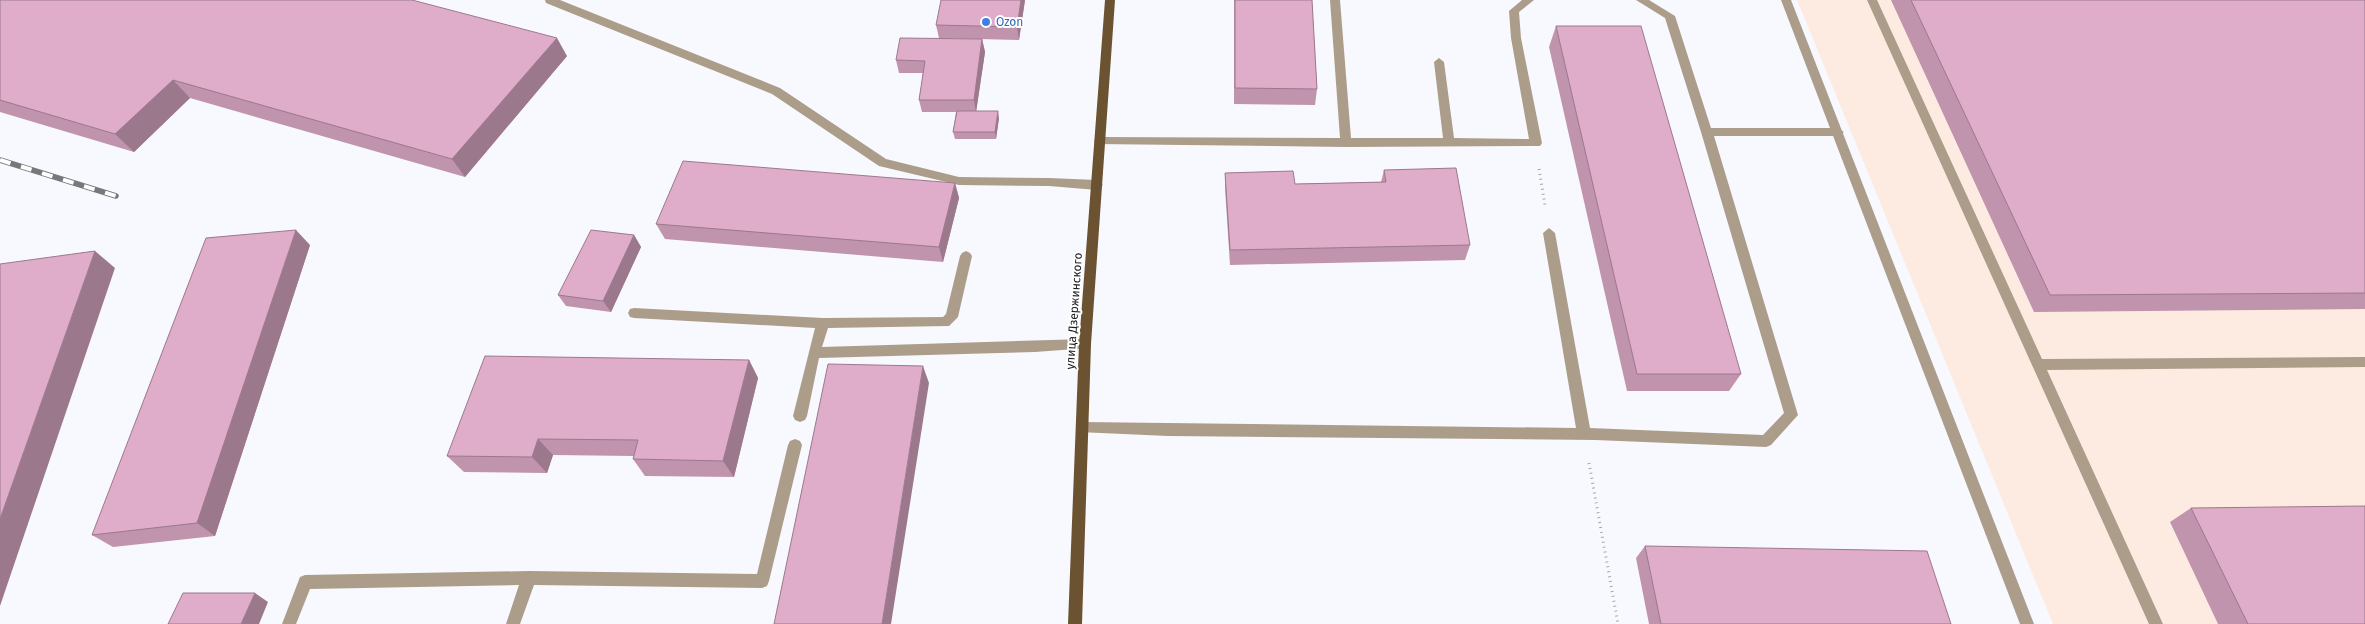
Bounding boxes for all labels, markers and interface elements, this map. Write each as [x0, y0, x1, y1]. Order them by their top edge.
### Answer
place label: Ozon [996, 15, 1023, 29]
marker: Ozon [980, 16, 992, 28]
street label: улица Дзержинского [1063, 252, 1085, 370]

